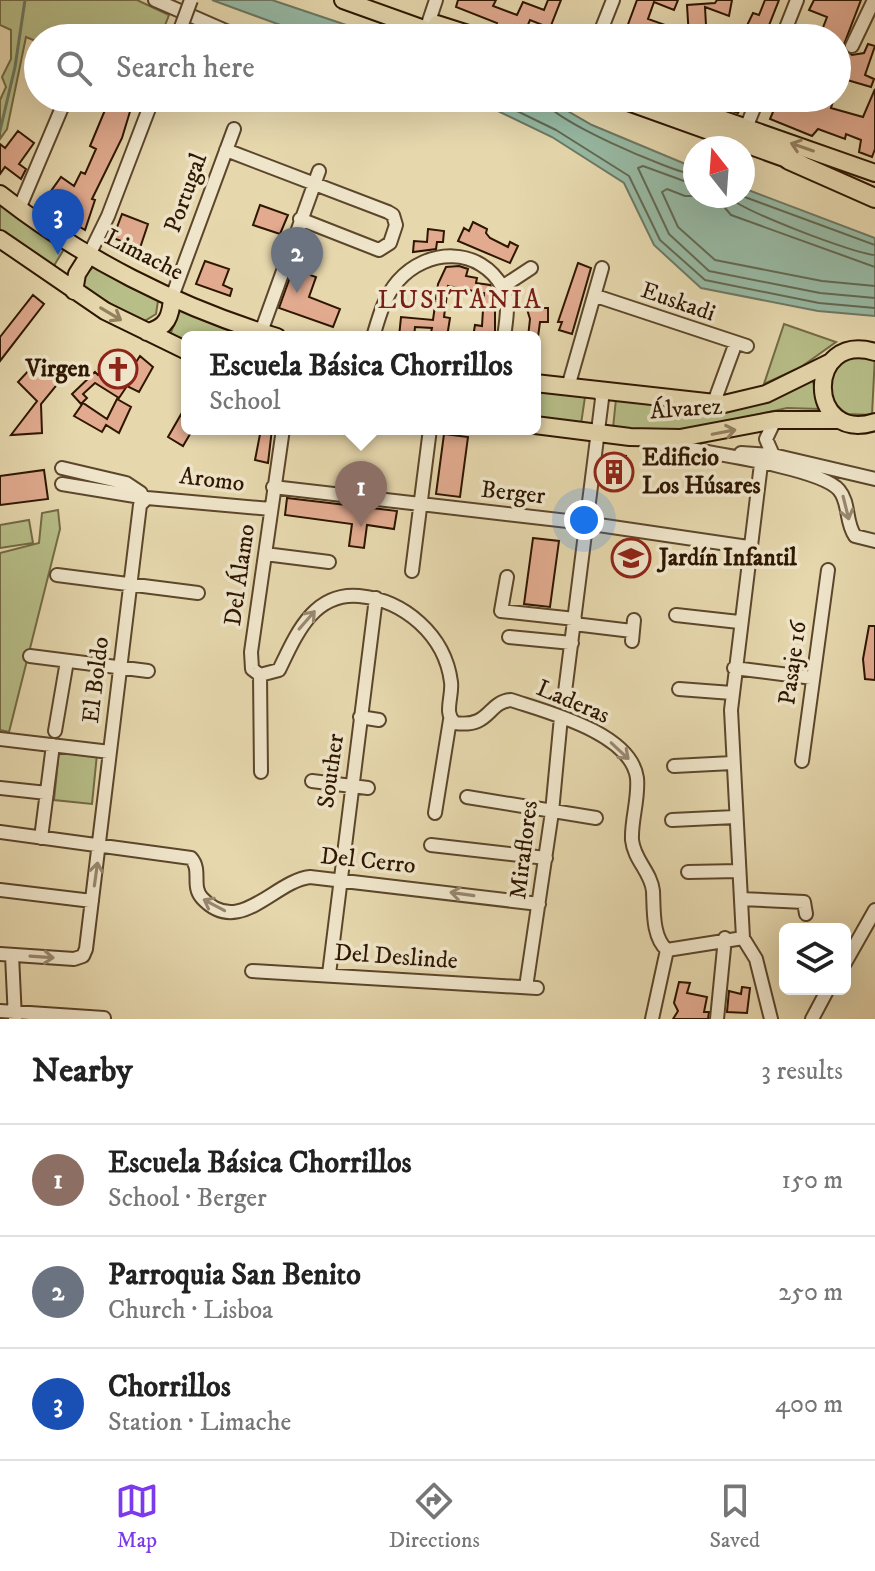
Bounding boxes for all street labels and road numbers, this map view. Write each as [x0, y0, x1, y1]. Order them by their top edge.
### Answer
street label: Portugal [158, 148, 214, 237]
street label: Limache [100, 222, 189, 288]
street label: Euskadi [637, 275, 719, 329]
street label: Álvarez [649, 390, 724, 426]
street label: Aromo [178, 461, 246, 499]
street label: Berger [479, 475, 547, 511]
street label: Del Álamo [217, 522, 262, 628]
street label: Pasaje 16 [772, 618, 814, 707]
street label: El Boldo [76, 635, 116, 725]
street label: Laderas [532, 673, 614, 731]
street label: Souther [311, 732, 351, 810]
street label: Miraflores [503, 799, 545, 901]
street label: Del Cerro [319, 841, 417, 881]
street label: Del Deslinde [333, 938, 459, 976]

